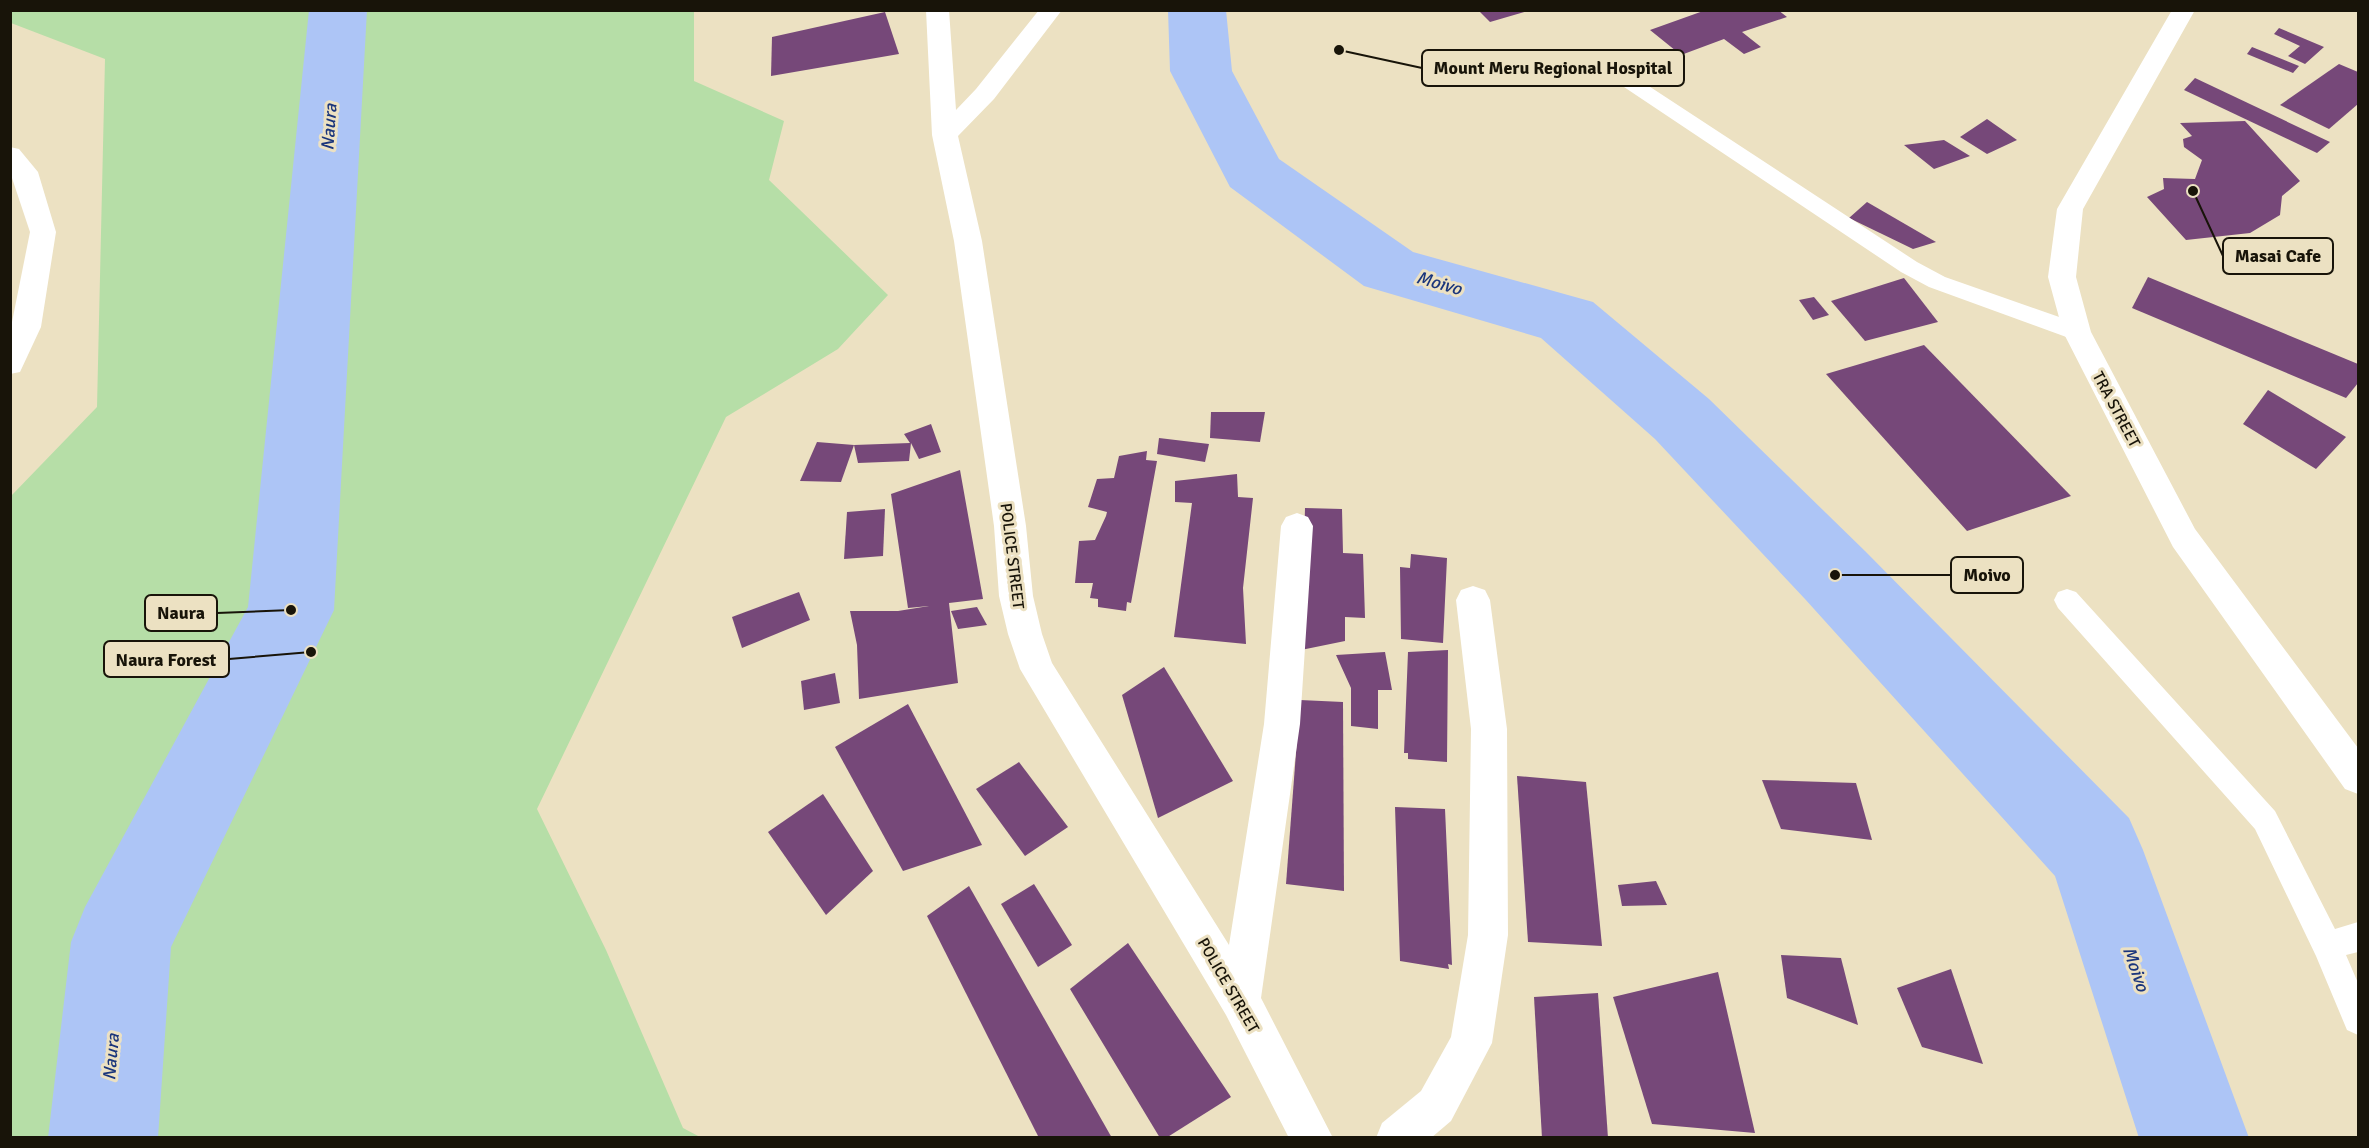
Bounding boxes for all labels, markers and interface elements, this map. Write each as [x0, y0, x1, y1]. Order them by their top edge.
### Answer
callout: Mount Meru Regional Hospital [1422, 50, 1684, 86]
text: Mount Meru Regional Hospital [1434, 57, 1673, 79]
water label: Naura [316, 102, 342, 151]
callout: Masai Cafe [2223, 238, 2333, 274]
text: Masai Cafe [2235, 245, 2321, 267]
water label: Moivo [1414, 266, 1466, 300]
street label: TRA STREET [2088, 368, 2144, 451]
street label: POLICE STREET [996, 502, 1028, 610]
callout: Moivo [1951, 557, 2023, 593]
text: Moivo [1963, 564, 2011, 586]
callout: Naura [145, 595, 217, 631]
text: Naura [157, 602, 205, 624]
callout: Naura Forest [104, 641, 229, 677]
text: Naura Forest [116, 649, 217, 671]
street label: POLICE STREET [1193, 934, 1264, 1037]
water label: Moivo [2118, 944, 2154, 996]
water label: Naura [98, 1032, 124, 1081]

